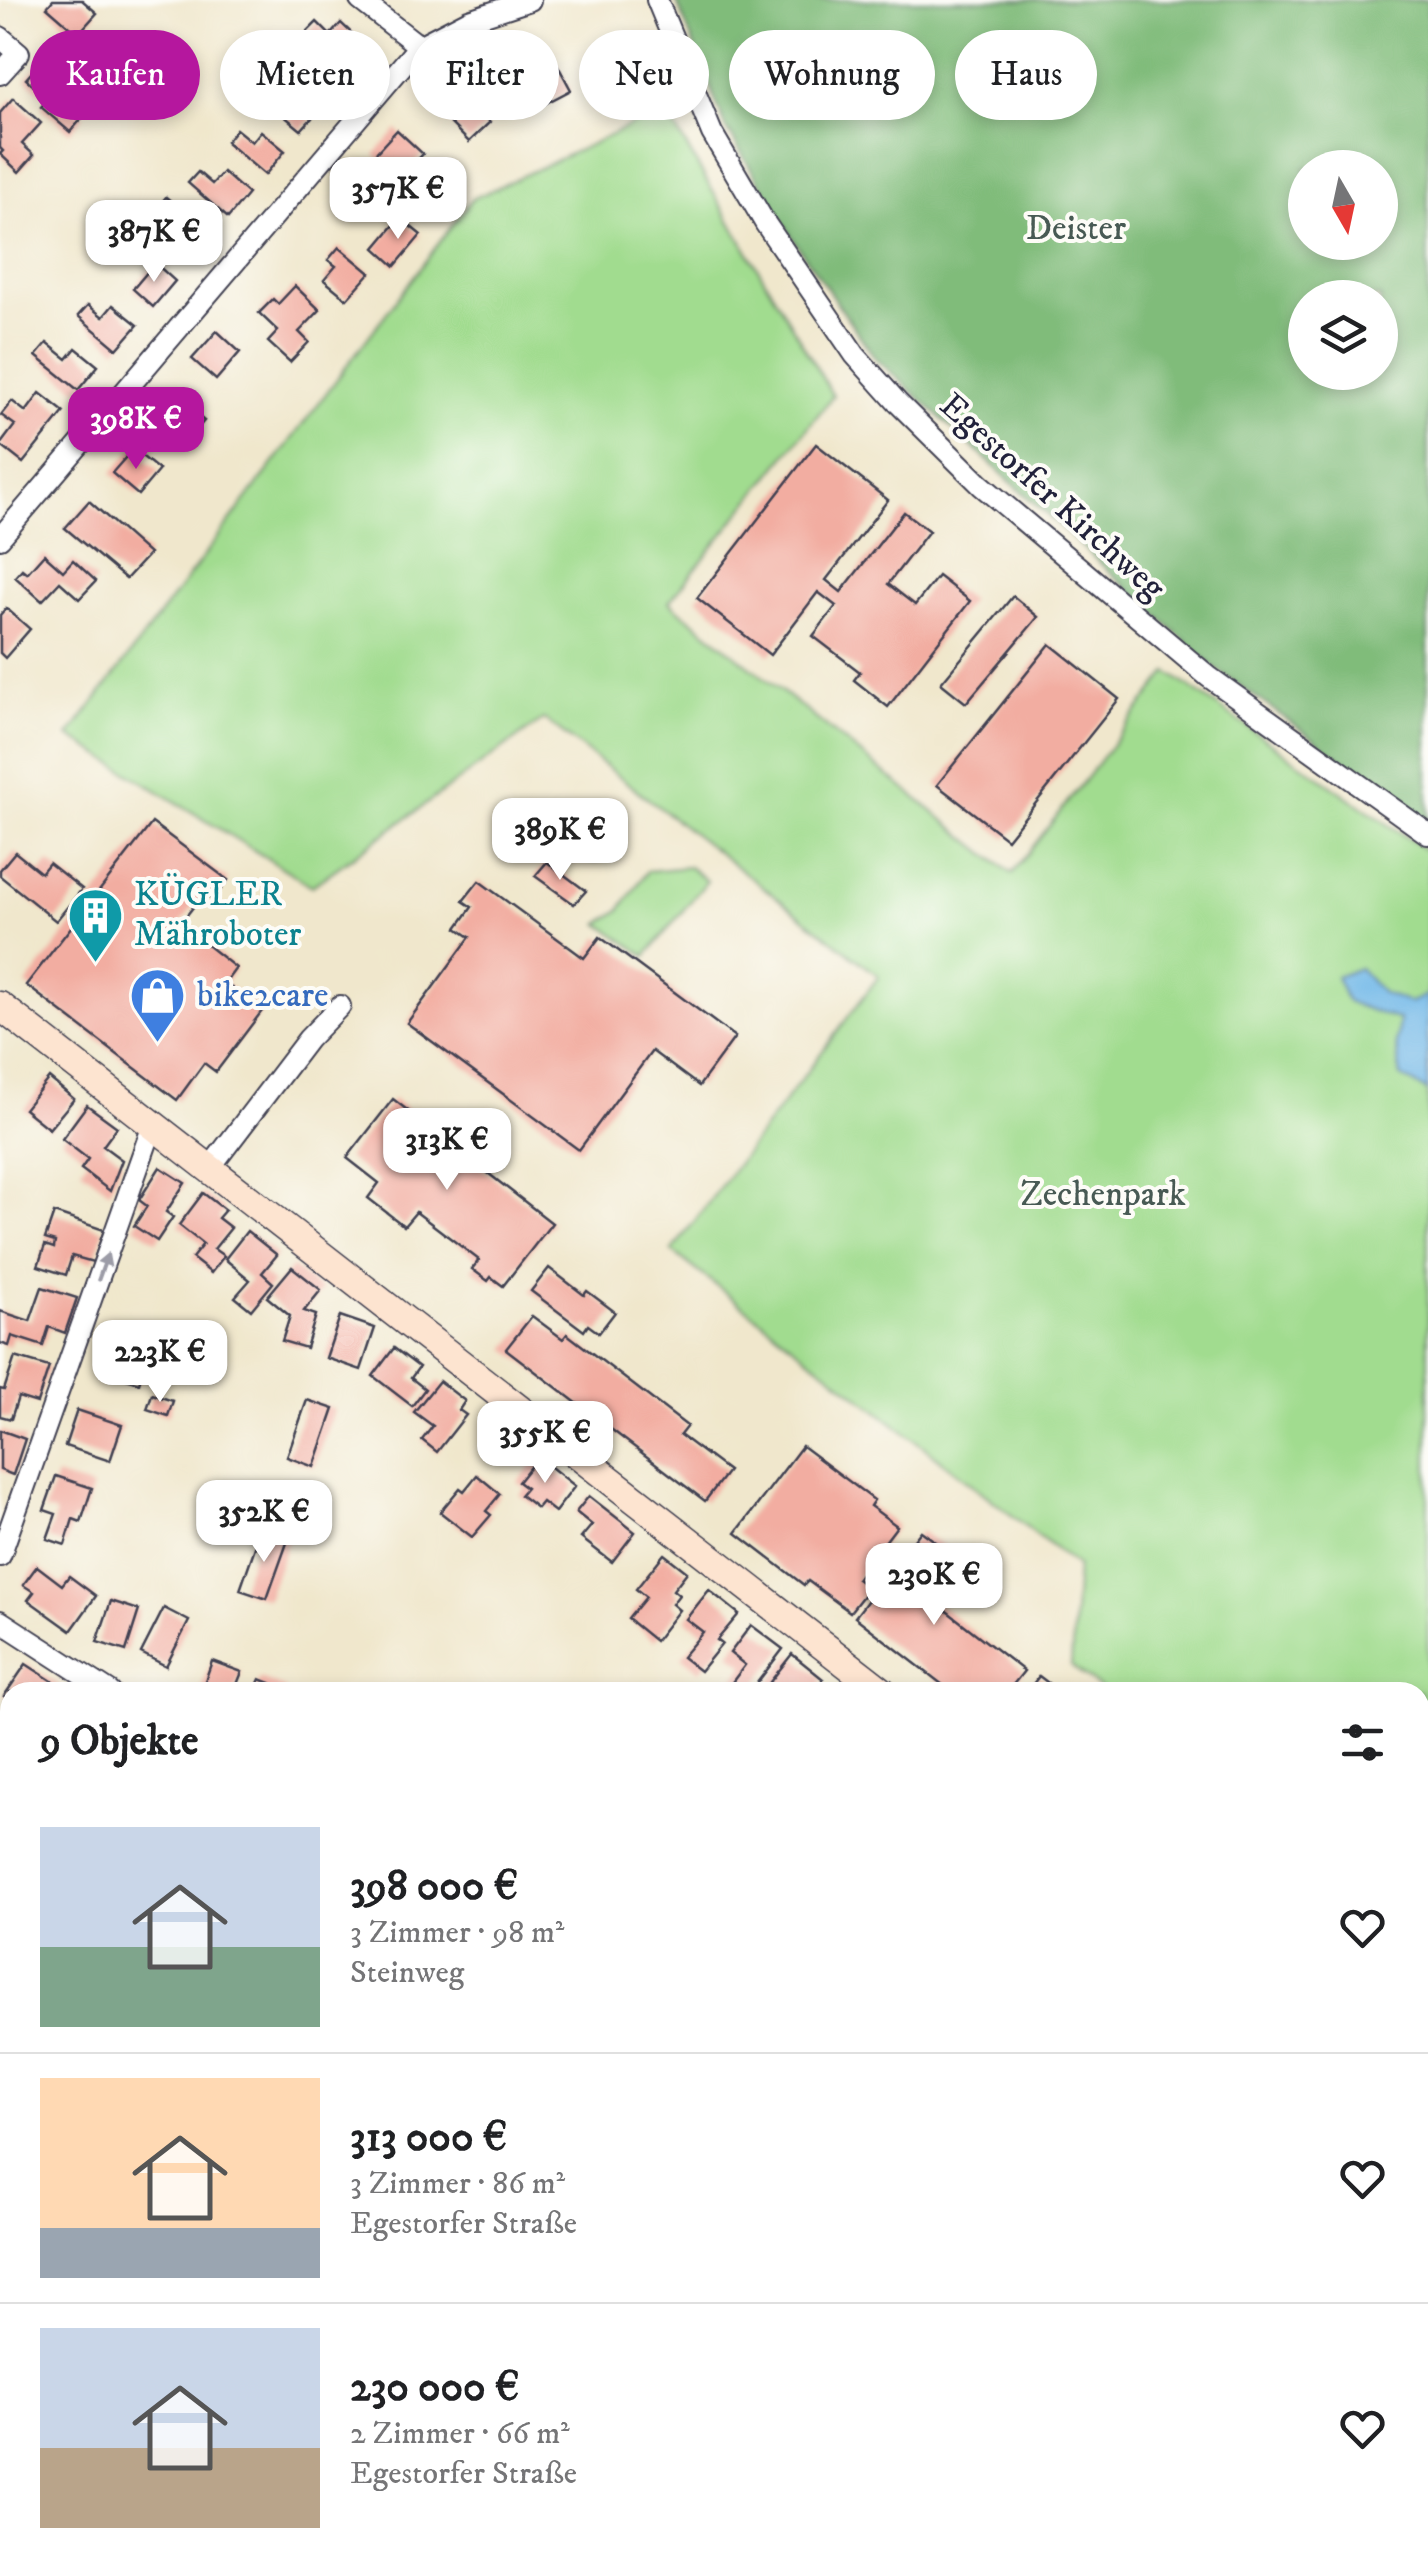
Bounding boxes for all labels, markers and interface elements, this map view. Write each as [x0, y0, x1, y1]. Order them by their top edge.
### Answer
chip: Kaufen [30, 30, 200, 120]
chip: Mieten [220, 30, 390, 120]
chip: Filter [410, 30, 559, 120]
chip: Neu [579, 30, 709, 120]
chip: Wohnung [729, 30, 935, 120]
chip: Haus [955, 30, 1097, 120]
north arrow [1288, 150, 1398, 260]
map controls [1288, 150, 1398, 390]
pin: 357K € [317, 157, 479, 242]
text: 357K € [352, 169, 444, 209]
pin: 387K € [73, 200, 235, 285]
park label: Deister [1026, 207, 1126, 251]
text: 387K € [108, 212, 200, 252]
button: layers [1288, 280, 1398, 390]
street label: Egestorfer Kirchweg [930, 384, 1175, 611]
pin: 398K € [55, 387, 217, 472]
text: 398K € [90, 399, 182, 439]
pin: 389K € [479, 798, 641, 883]
text: 389K € [514, 810, 606, 850]
place label: KÜGLER Mähroboter [134, 873, 301, 957]
building icon: KÜGLER Mähroboter [65, 885, 125, 964]
shop icon: bike2care [128, 966, 188, 1045]
place label: bike2care [197, 974, 329, 1018]
pin: 313K € [366, 1108, 528, 1193]
text: 313K € [405, 1120, 489, 1160]
park label: Zechenpark [1020, 1173, 1186, 1217]
one-way arrow [96, 1251, 111, 1281]
pin: 223K € [79, 1320, 241, 1405]
text: 223K € [114, 1332, 206, 1372]
pin: 355K € [464, 1401, 626, 1486]
text: 355K € [499, 1413, 591, 1453]
pin: 352K € [183, 1480, 345, 1565]
text: 352K € [218, 1492, 310, 1532]
pin: 230K € [853, 1543, 1015, 1628]
text: 230K € [888, 1555, 980, 1595]
icon: filters [1335, 1715, 1390, 1770]
text: 9 Objekte [40, 1716, 198, 1768]
text: 398 000 € [350, 1861, 518, 1913]
icon: home [120, 1867, 240, 1987]
icon: heart [1335, 1900, 1390, 1955]
text: 3 Zimmer · 98 m² [350, 1913, 564, 1953]
text: Steinweg [350, 1953, 464, 1993]
text: 313 000 € [350, 2112, 507, 2164]
icon: home [120, 2118, 240, 2238]
icon: heart [1335, 2151, 1390, 2206]
text: 3 Zimmer · 86 m² [350, 2164, 565, 2204]
text: Egestorfer Straße [350, 2204, 577, 2244]
text: 230 000 € [350, 2362, 519, 2414]
icon: home [120, 2368, 240, 2488]
icon: heart [1335, 2401, 1390, 2456]
text: 2 Zimmer · 66 m² [350, 2414, 570, 2454]
text: Egestorfer Straße [350, 2454, 577, 2494]

